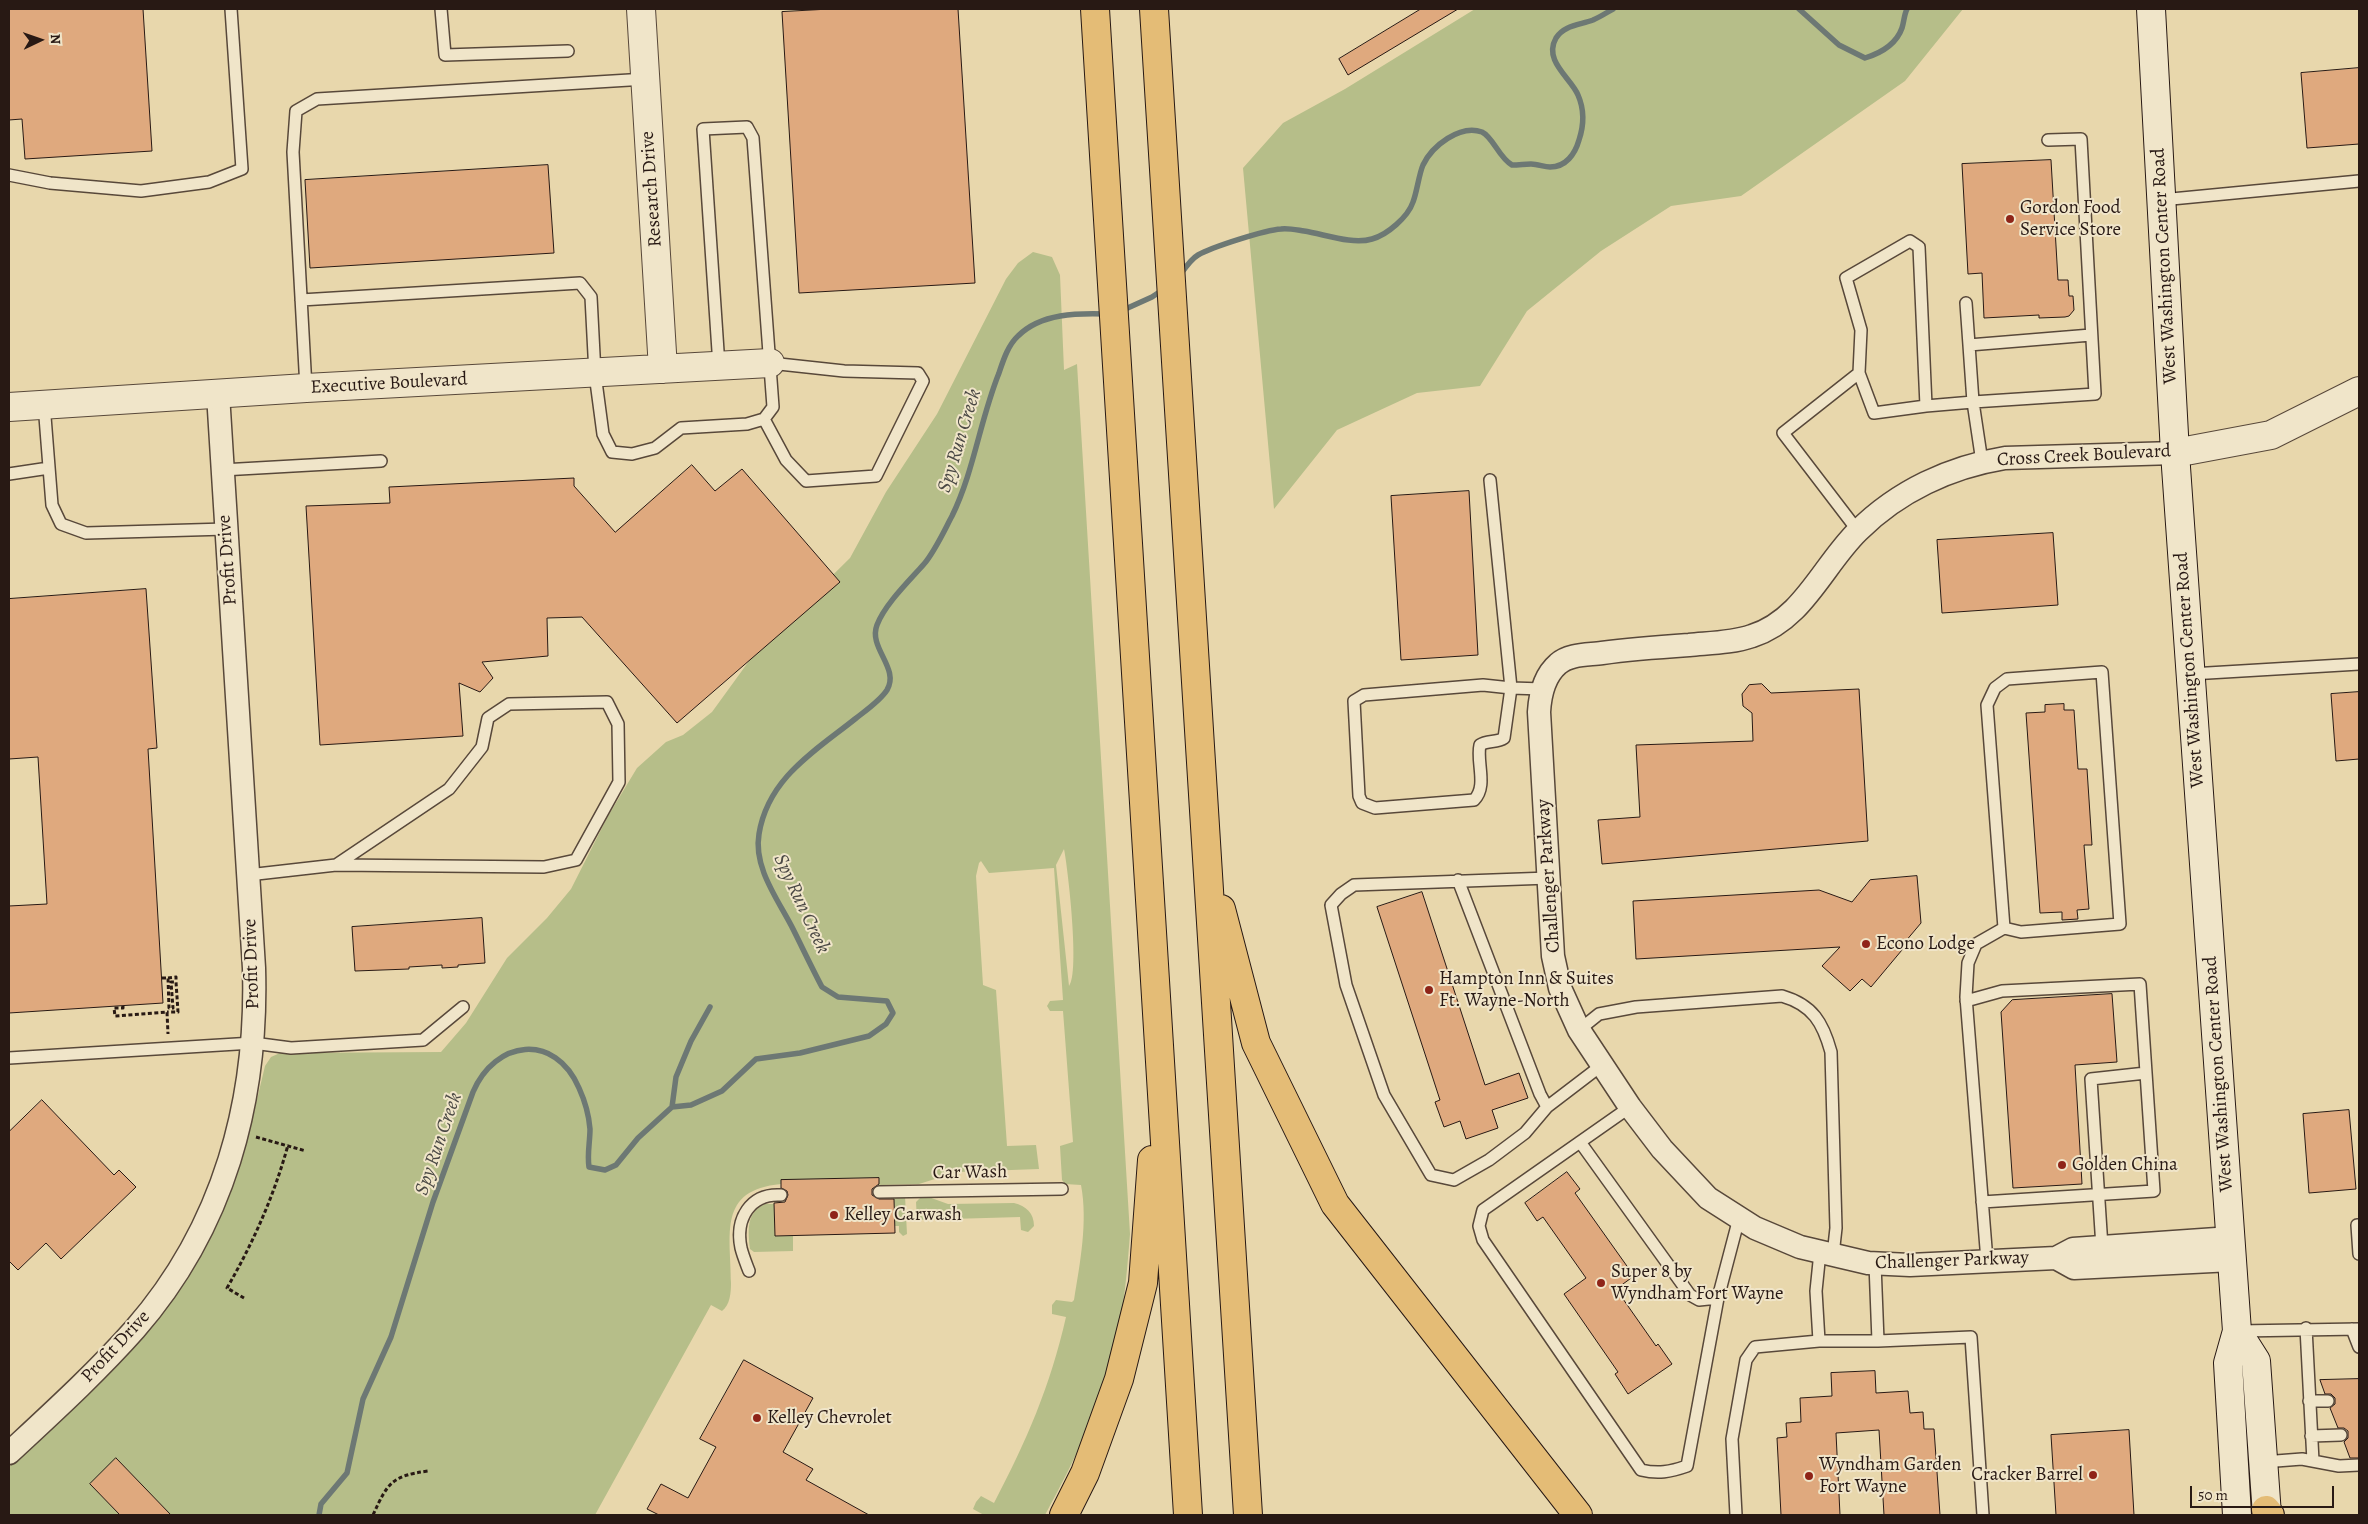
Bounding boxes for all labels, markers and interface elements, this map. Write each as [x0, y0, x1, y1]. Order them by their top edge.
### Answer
north arrow [15, 15, 65, 65]
text: N [46, 34, 65, 45]
street label: Research Drive [637, 130, 667, 248]
street label: West Washington Center Road [2147, 147, 2183, 385]
place label: Gordon Food Service Store [2020, 197, 2121, 241]
marker: Gordon Food Service Store [2004, 213, 2016, 225]
street label: Executive Boulevard [310, 369, 468, 399]
water label: Spy Run Creek [933, 386, 987, 496]
street label: Cross Creek Boulevard [1996, 440, 2172, 472]
street label: Profit Drive [213, 514, 243, 606]
street label: West Washington Center Road [2170, 551, 2210, 789]
street label: Challenger Parkway [1532, 798, 1566, 954]
water label: Spy Run Creek [768, 850, 834, 958]
street label: Profit Drive [239, 918, 265, 1010]
place label: Econo Lodge [1876, 933, 1975, 955]
marker: Econo Lodge [1860, 938, 1872, 950]
street label: West Washington Center Road [2199, 955, 2239, 1193]
place label: Hampton Inn & Suites Ft. Wayne-North [1439, 968, 1614, 1012]
marker: Hampton Inn & Suites Ft. Wayne-North [1423, 984, 1435, 996]
water label: Spy Run Creek [410, 1089, 468, 1199]
place label: Golden China [2072, 1154, 2178, 1176]
marker: Golden China [2056, 1159, 2068, 1171]
street label: Car Wash [933, 1161, 1007, 1185]
place label: Kelley Carwash [844, 1204, 962, 1226]
marker: Kelley Carwash [828, 1209, 840, 1221]
street label: Challenger Parkway [1875, 1247, 2029, 1275]
place label: Super 8 by Wyndham Fort Wayne [1611, 1261, 1784, 1305]
marker: Super 8 by Wyndham Fort Wayne [1595, 1277, 1607, 1289]
street label: Profit Drive [77, 1306, 155, 1388]
place label: Kelley Chevrolet [767, 1407, 892, 1429]
marker: Kelley Chevrolet [751, 1412, 763, 1424]
place label: Wyndham Garden Fort Wayne [1819, 1454, 1961, 1498]
place label: Cracker Barrel [1971, 1464, 2083, 1486]
marker: Cracker Barrel [2087, 1469, 2099, 1481]
marker: Wyndham Garden Fort Wayne [1803, 1470, 1815, 1482]
scale bar [2193, 1476, 2337, 1508]
text: 50 m [2198, 1485, 2228, 1505]

